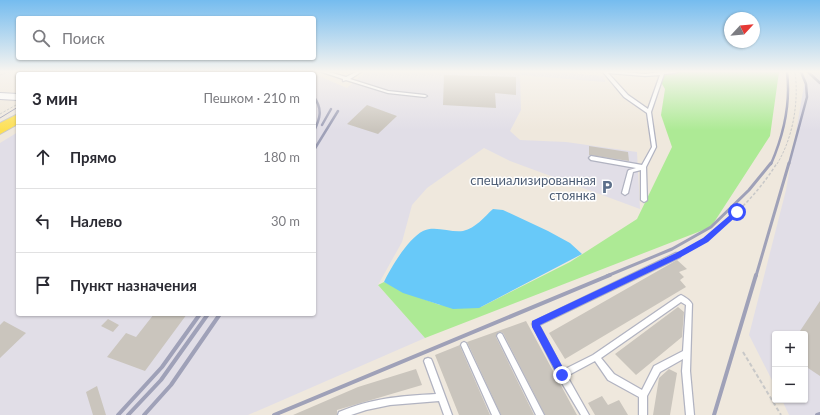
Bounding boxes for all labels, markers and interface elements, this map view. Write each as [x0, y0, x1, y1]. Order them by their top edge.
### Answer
north arrow [724, 12, 760, 48]
search box [16, 16, 316, 60]
icon: search [30, 27, 52, 49]
text: Поиск [62, 29, 105, 47]
text: 3 мин [32, 88, 78, 109]
text: Пешком · 210 m [203, 90, 300, 106]
icon: ahead [32, 146, 54, 168]
text: Прямо [70, 148, 116, 166]
text: 180 m [263, 149, 300, 165]
place label: специализированная стоянка [470, 172, 596, 203]
parking icon: специализированная стоянка [599, 179, 615, 195]
route start [728, 203, 746, 221]
icon: left [32, 210, 54, 232]
text: Налево [70, 212, 122, 230]
text: 30 m [271, 213, 300, 229]
icon: arrive [32, 274, 54, 296]
text: Пункт назначения [70, 276, 197, 294]
map controls [772, 331, 808, 403]
button: + [772, 331, 808, 367]
route end [553, 366, 571, 384]
button: − [772, 367, 808, 403]

